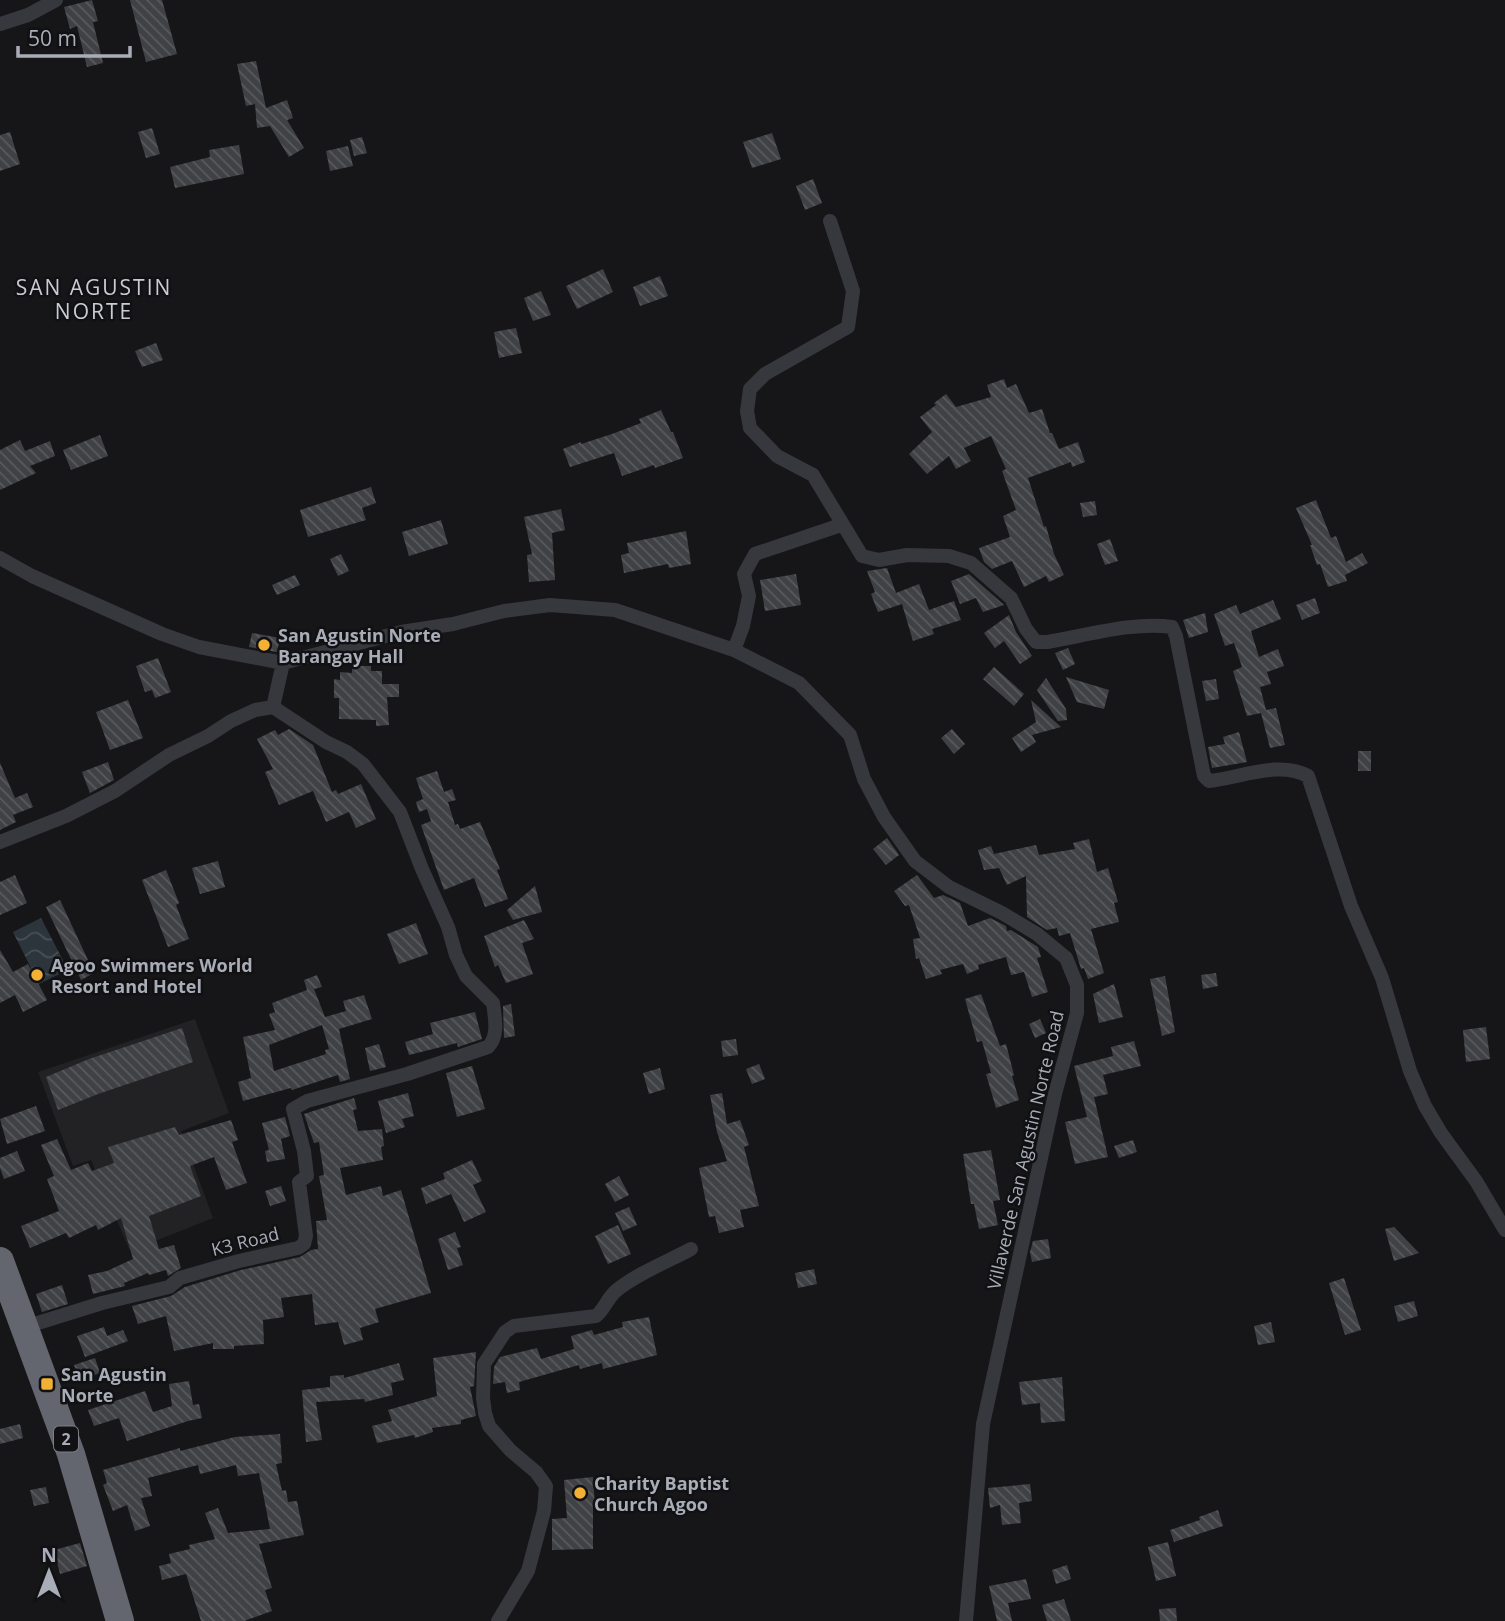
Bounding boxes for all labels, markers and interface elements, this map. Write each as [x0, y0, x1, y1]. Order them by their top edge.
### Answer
scale bar [18, 14, 130, 58]
text: 50 m [28, 24, 77, 52]
district label: SAN AGUSTIN NORTE [16, 273, 172, 325]
place label: San Agustin Norte Barangay Hall [278, 623, 441, 668]
marker: San Agustin Norte Barangay Hall [256, 637, 272, 653]
place label: Agoo Swimmers World Resort and Hotel [51, 953, 253, 998]
marker: Agoo Swimmers World Resort and Hotel [29, 967, 45, 983]
street label: Villaverde San Agustin Norte Road [981, 1008, 1069, 1292]
street label: K3 Road [209, 1221, 281, 1261]
place label: San Agustin Norte [61, 1362, 167, 1407]
marker: San Agustin Norte [39, 1376, 55, 1392]
road number: 2 [54, 1427, 78, 1452]
place label: Charity Baptist Church Agoo [594, 1471, 729, 1516]
marker: Charity Baptist Church Agoo [572, 1485, 588, 1501]
north arrow [14, 1537, 84, 1607]
text: N [41, 1542, 57, 1568]

